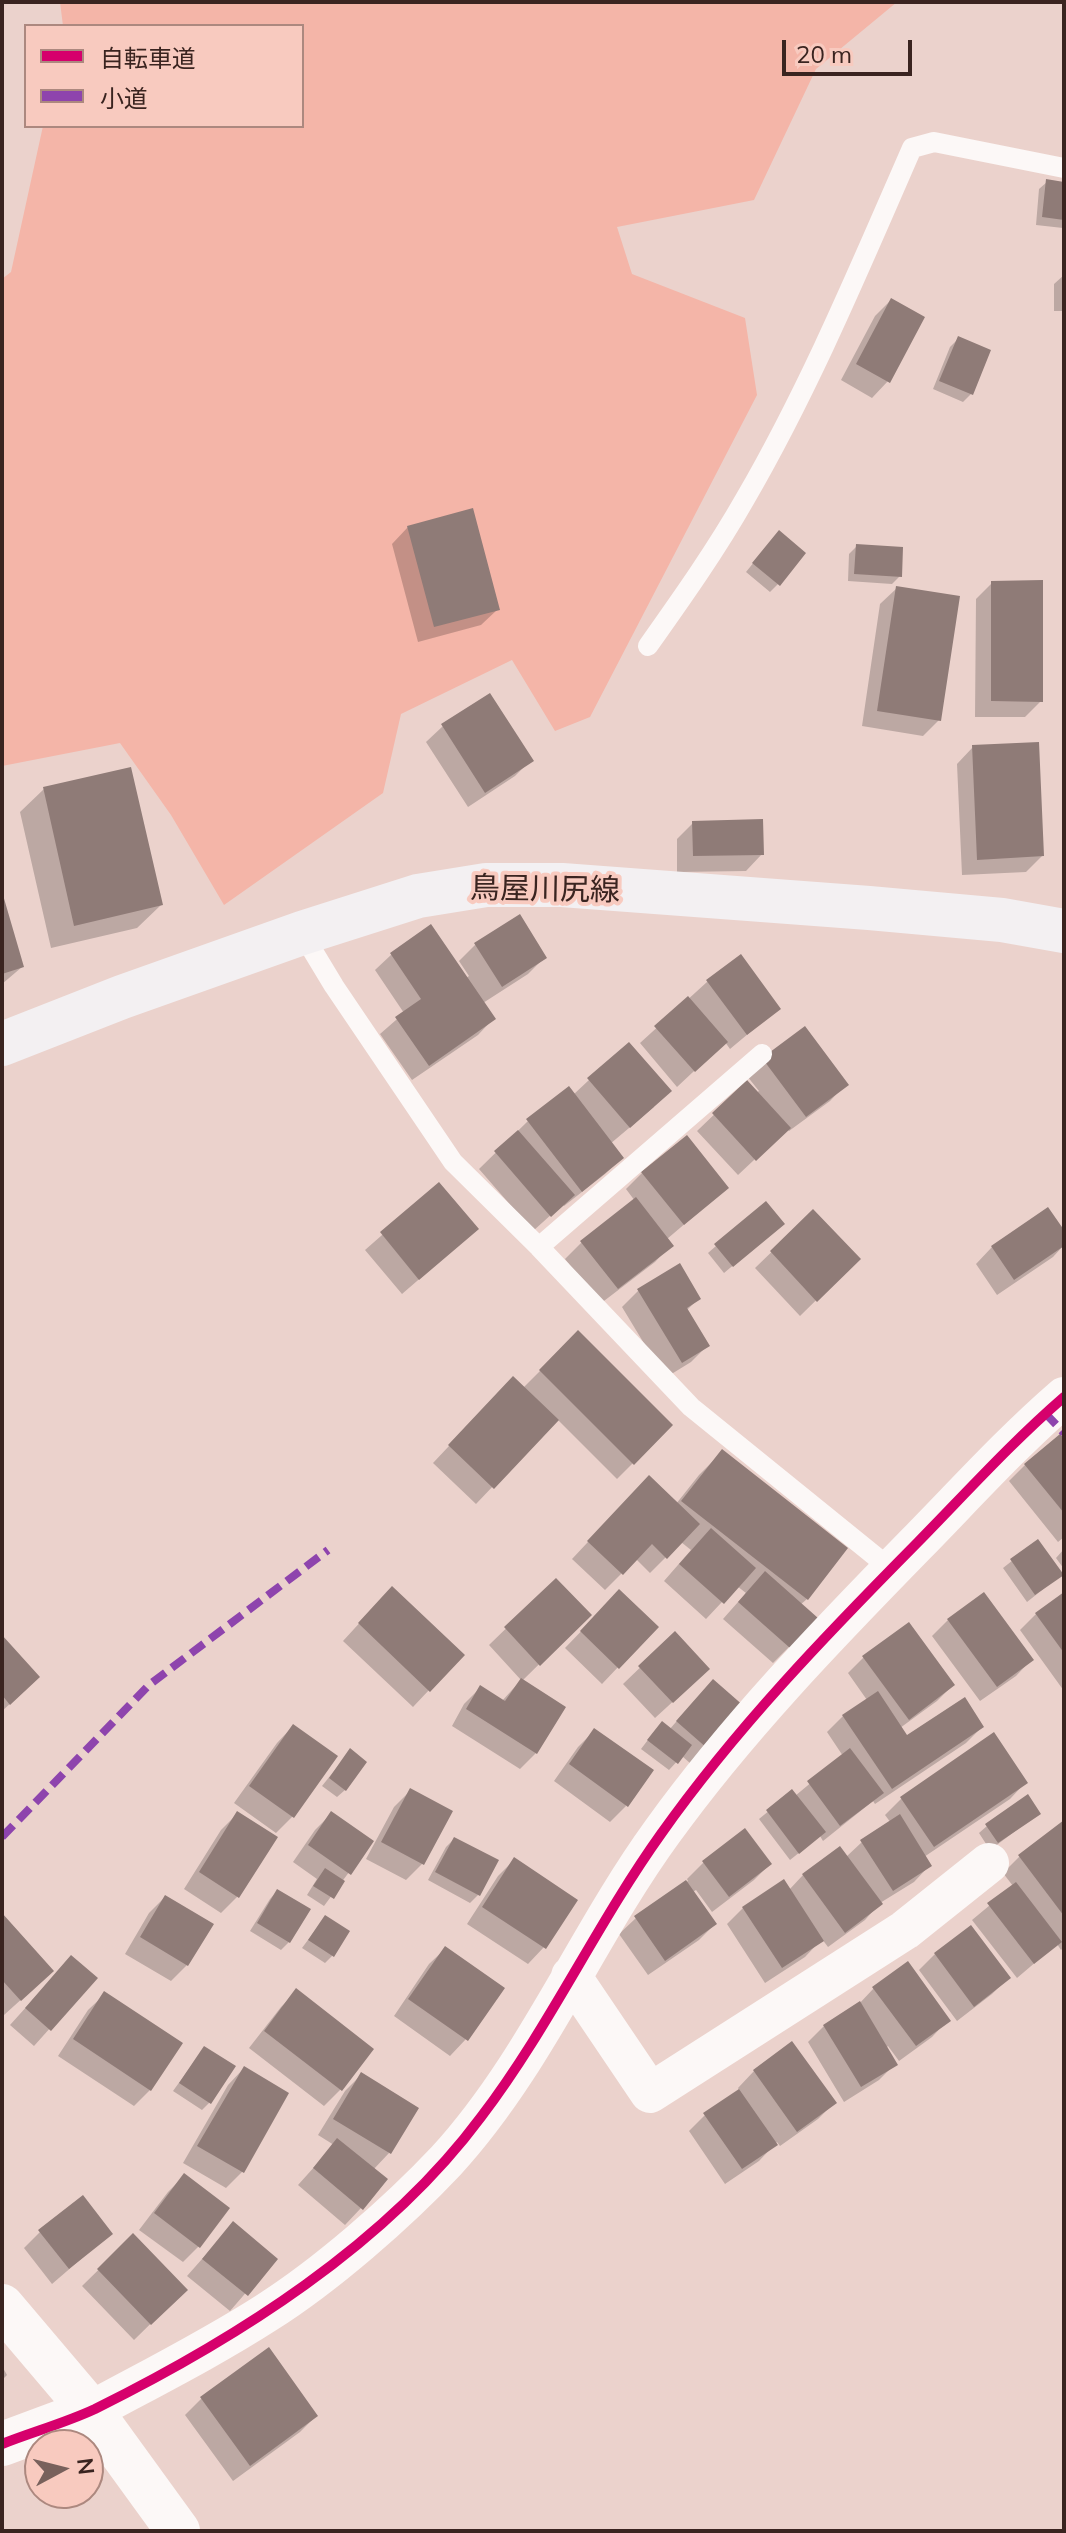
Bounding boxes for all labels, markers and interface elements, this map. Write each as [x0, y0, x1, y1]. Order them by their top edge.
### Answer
legend [24, 24, 304, 128]
scale bar [786, 24, 916, 74]
text: 20 m [796, 39, 852, 69]
text: 自転車道 [100, 43, 196, 73]
text: 小道 [100, 83, 148, 113]
street label: 鳥屋川尻線 [470, 871, 620, 909]
north arrow [24, 2429, 104, 2509]
text: N [71, 2456, 101, 2476]

